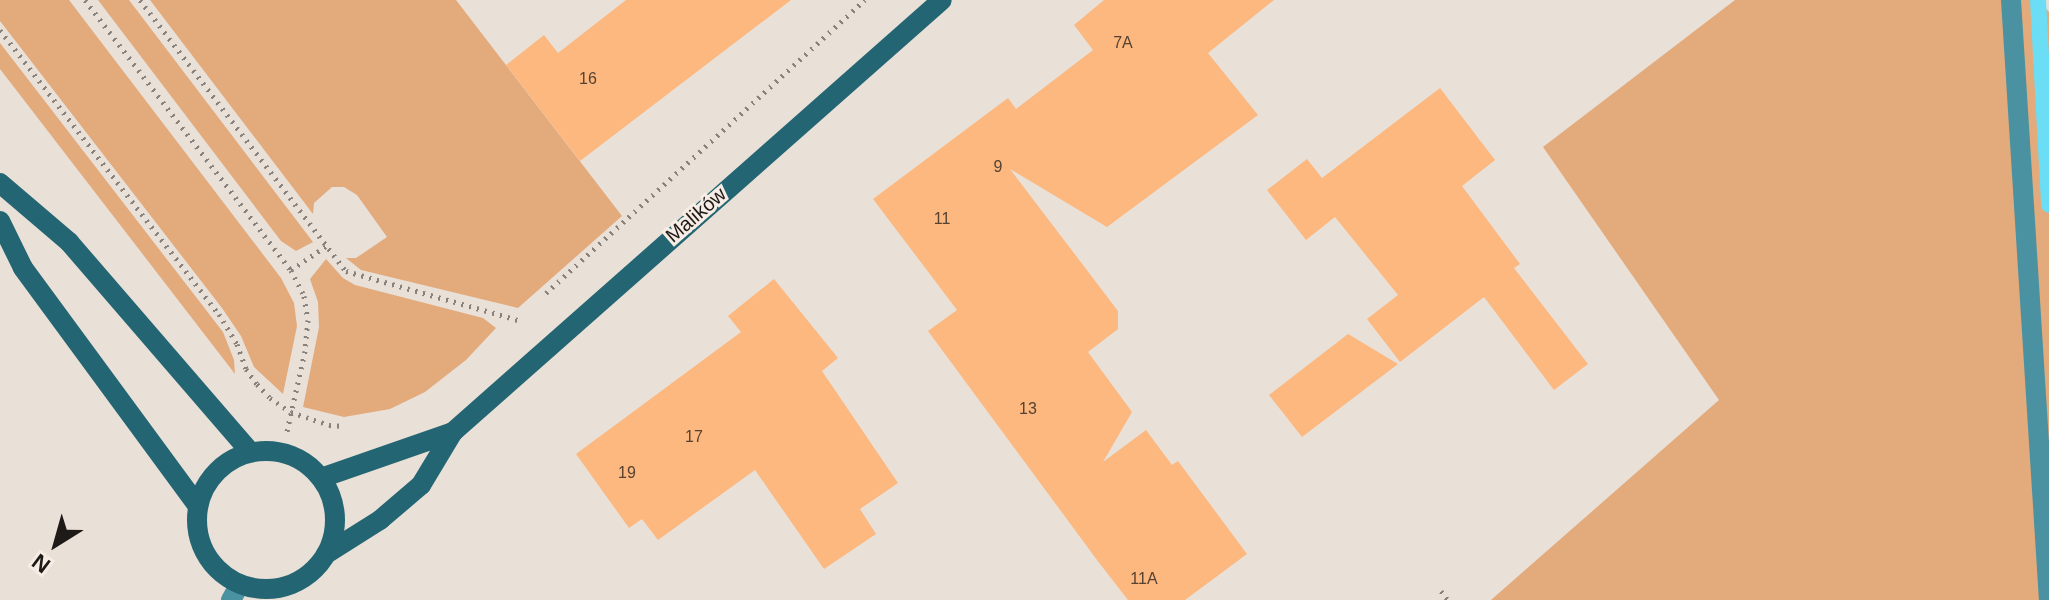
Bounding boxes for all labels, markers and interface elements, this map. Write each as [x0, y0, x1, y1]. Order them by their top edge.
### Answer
house number: 7A [1113, 33, 1133, 53]
house number: 16 [579, 69, 597, 89]
house number: 9 [994, 157, 1002, 177]
street label: Malików [661, 182, 731, 248]
house number: 11 [934, 209, 950, 229]
house number: 13 [1019, 399, 1037, 419]
house number: 17 [685, 427, 703, 447]
house number: 19 [618, 463, 636, 483]
north arrow [16, 504, 96, 584]
text: N [27, 549, 55, 578]
house number: 11A [1130, 569, 1158, 589]

